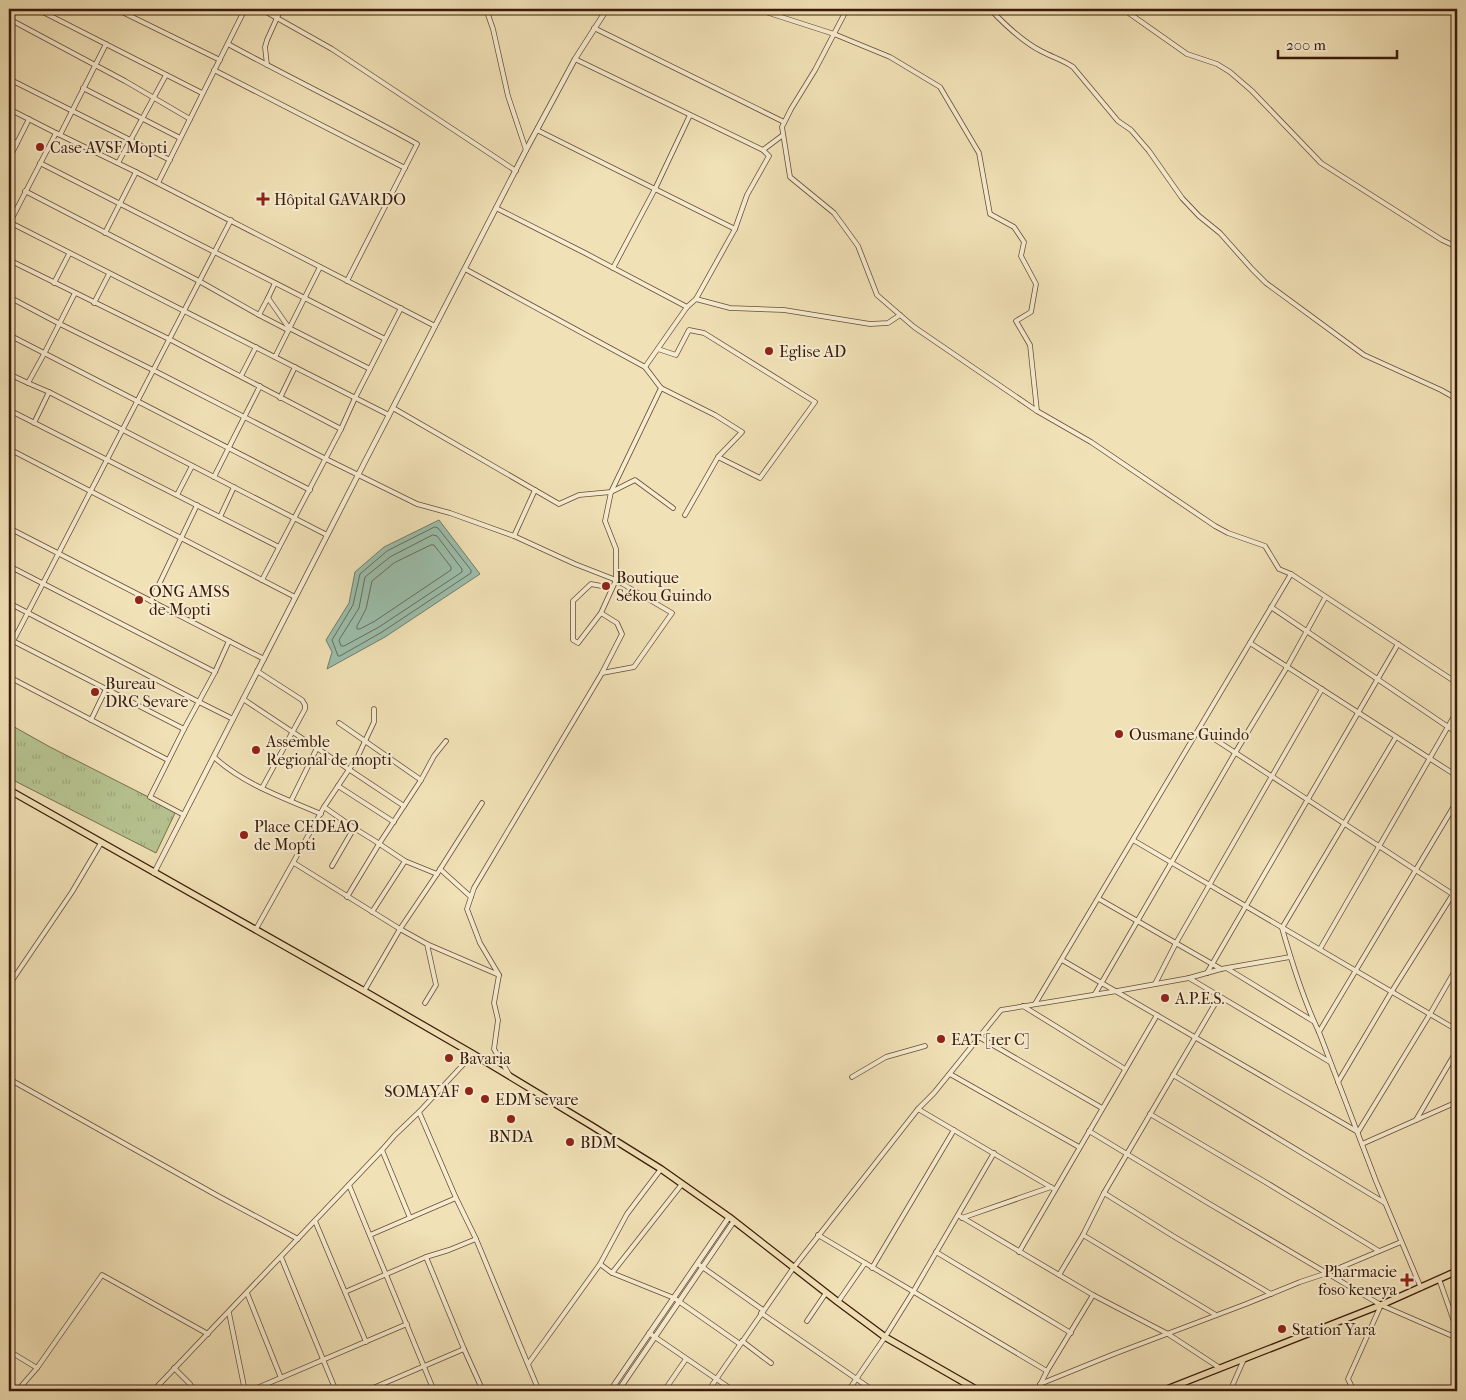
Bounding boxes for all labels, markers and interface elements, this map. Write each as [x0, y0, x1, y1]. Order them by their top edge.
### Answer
scale bar [1278, 28, 1397, 60]
text: 200 m [1286, 36, 1326, 54]
place label: Case AVSF Mopti [50, 138, 167, 157]
marker: Case AVSF Mopti [34, 141, 46, 153]
place label: Hôpital GAVARDO [274, 190, 406, 209]
marker: Hôpital GAVARDO [256, 192, 270, 206]
place label: Eglise AD [779, 342, 846, 361]
marker: Eglise AD [763, 345, 775, 357]
place label: Boutique Sékou Guindo [616, 568, 712, 605]
marker: Boutique Sékou Guindo [600, 580, 612, 592]
place label: ONG AMSS de Mopti [149, 582, 230, 619]
marker: ONG AMSS de Mopti [133, 594, 145, 606]
place label: Bureau DRC Sevare [105, 674, 188, 711]
marker: Bureau DRC Sevare [89, 686, 101, 698]
place label: Ousmane Guindo [1129, 725, 1249, 744]
marker: Ousmane Guindo [1113, 728, 1125, 740]
place label: Assemble Regional de mopti [265, 732, 392, 769]
marker: Assemble Regional de mopti [250, 744, 262, 756]
place label: Place CEDEAO de Mopti [254, 817, 359, 854]
marker: Place CEDEAO de Mopti [238, 829, 250, 841]
place label: A.P.E.S. [1174, 989, 1225, 1008]
marker: A.P.E.S. [1159, 992, 1171, 1004]
place label: EAT [1er C] [951, 1030, 1030, 1049]
marker: EAT [1er C] [935, 1033, 947, 1045]
place label: Bavaria [459, 1049, 511, 1068]
marker: Bavaria [443, 1052, 455, 1064]
place label: SOMAYAF [384, 1082, 459, 1101]
marker: SOMAYAF [463, 1085, 475, 1097]
place label: EDM sevare [495, 1090, 578, 1109]
marker: EDM sevare [479, 1093, 491, 1105]
marker: BNDA [505, 1113, 517, 1125]
place label: BNDA [489, 1127, 534, 1146]
place label: BDM [580, 1133, 617, 1152]
marker: BDM [564, 1136, 576, 1148]
place label: Pharmacie foso keneya [1318, 1262, 1398, 1299]
marker: Pharmacie foso keneya [1401, 1274, 1413, 1286]
place label: Station Yara [1292, 1320, 1376, 1339]
marker: Station Yara [1276, 1323, 1288, 1335]

